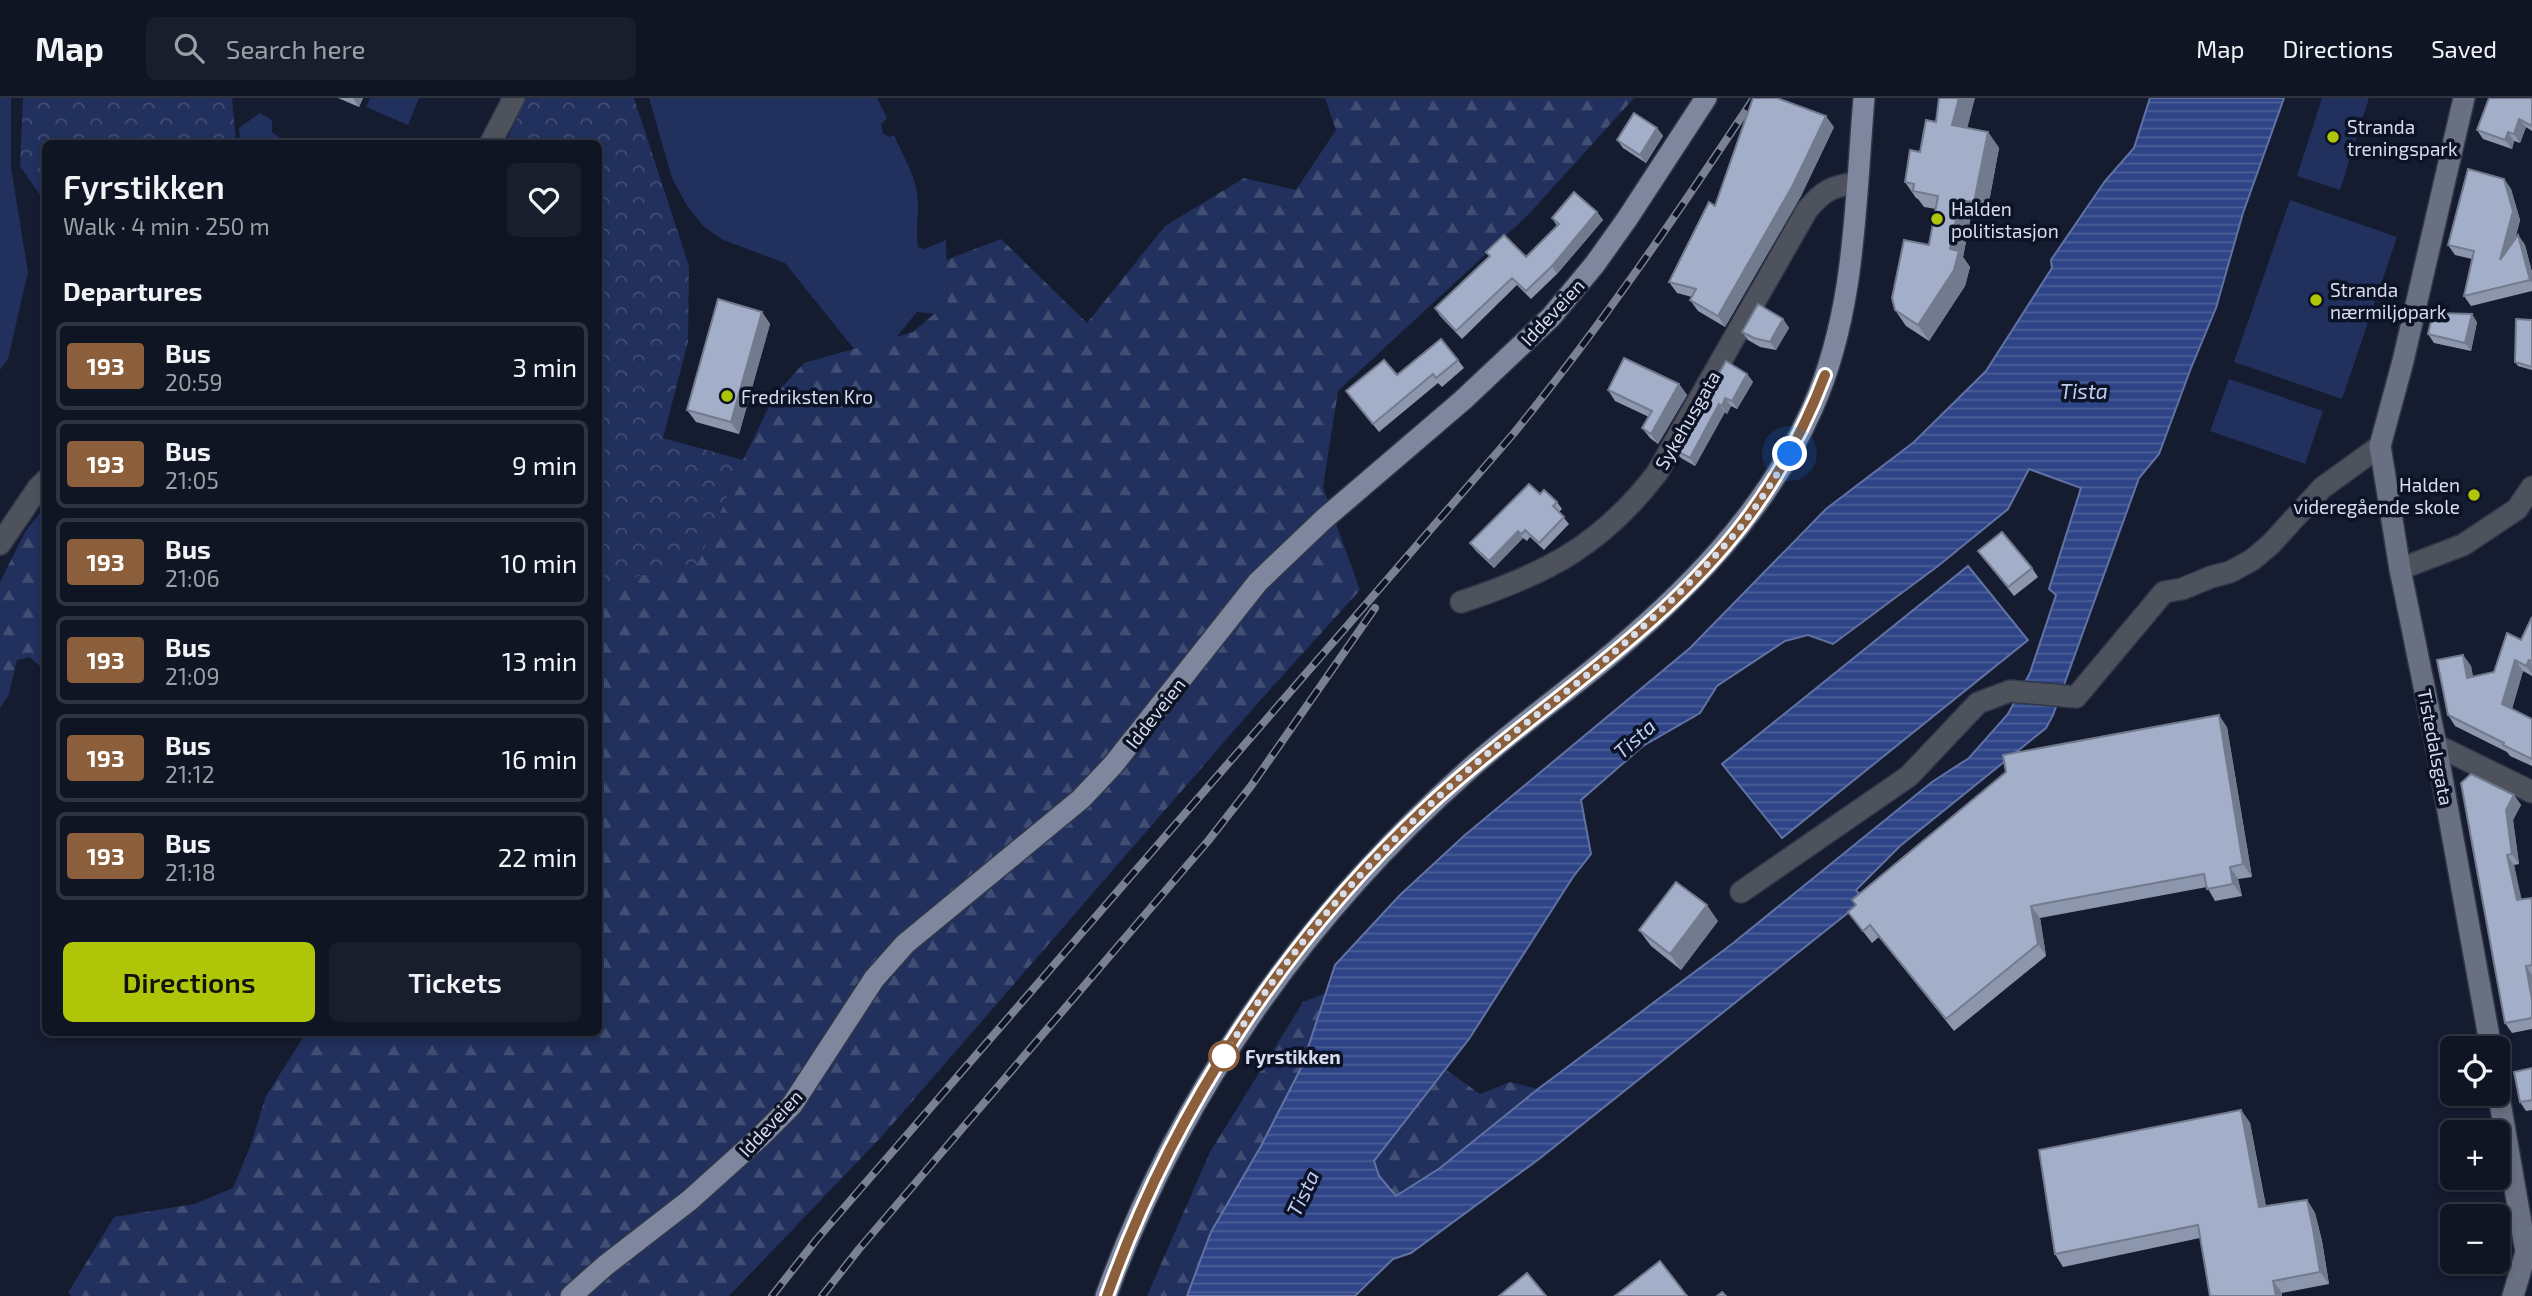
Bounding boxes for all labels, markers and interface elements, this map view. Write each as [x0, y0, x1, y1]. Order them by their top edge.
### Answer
search box [146, 17, 636, 80]
text: Map [35, 28, 104, 68]
icon: search [170, 29, 208, 67]
text: Search here [226, 33, 365, 64]
text: Map [2196, 34, 2244, 63]
text: Directions [2282, 34, 2393, 63]
text: Saved [2431, 34, 2497, 63]
place label: Stranda treningspark [2347, 115, 2458, 160]
marker: Stranda treningspark [2325, 129, 2341, 145]
button: heart [507, 163, 581, 237]
text: Fyrstikken [63, 166, 225, 206]
place label: Halden politistasjon [1951, 197, 2059, 242]
marker: Halden politistasjon [1929, 211, 1945, 227]
text: Walk · 4 min · 250 m [63, 212, 270, 240]
street label: Iddeveien [1515, 274, 1589, 350]
text: Departures [63, 275, 202, 306]
place label: Stranda nærmiljøpark [2330, 278, 2447, 323]
marker: Stranda nærmiljøpark [2308, 292, 2324, 308]
text: Bus [165, 337, 211, 368]
text: 193 [86, 351, 125, 380]
text: 3 min [512, 351, 577, 382]
street label: Sykehusgata [1649, 366, 1725, 474]
text: 20:59 [165, 368, 223, 396]
water label: Tista [2060, 378, 2108, 403]
place label: Fredriksten Kro [741, 385, 873, 408]
marker: Fredriksten Kro [719, 388, 735, 404]
text: Bus [165, 435, 211, 466]
your location [1772, 436, 1807, 471]
text: 193 [86, 449, 125, 478]
text: 9 min [512, 449, 577, 480]
text: 21:05 [165, 466, 219, 494]
place label: Halden videregående skole [2293, 473, 2460, 518]
marker: Halden videregående skole [2466, 487, 2482, 503]
text: Bus [165, 533, 211, 564]
text: 193 [86, 547, 125, 576]
text: 10 min [501, 547, 577, 578]
text: 21:06 [165, 564, 220, 592]
text: Bus [165, 631, 211, 662]
text: 193 [86, 645, 125, 674]
text: 13 min [502, 645, 577, 676]
text: 21:09 [165, 662, 220, 690]
street label: Iddeveien [1120, 673, 1190, 753]
street label: Tistedalsgata [2413, 687, 2459, 807]
water label: Tista [1608, 713, 1660, 763]
text: Bus [165, 729, 211, 760]
text: 193 [86, 743, 125, 772]
text: 16 min [502, 743, 577, 774]
text: 21:12 [165, 760, 215, 788]
text: Bus [165, 827, 211, 858]
text: 193 [86, 841, 125, 870]
text: 22 min [498, 841, 577, 872]
text: 21:18 [165, 858, 216, 886]
button: Directions [63, 942, 315, 1022]
button: Tickets [329, 942, 581, 1022]
map controls [2440, 1036, 2510, 1274]
button: locate [2440, 1036, 2510, 1106]
marker: Fyrstikken [1209, 1041, 1239, 1071]
place label: Fyrstikken [1245, 1045, 1341, 1069]
street label: Iddeveien [733, 1085, 807, 1161]
button: + [2440, 1120, 2510, 1190]
water label: Tista [1281, 1166, 1323, 1220]
button: − [2440, 1204, 2510, 1274]

